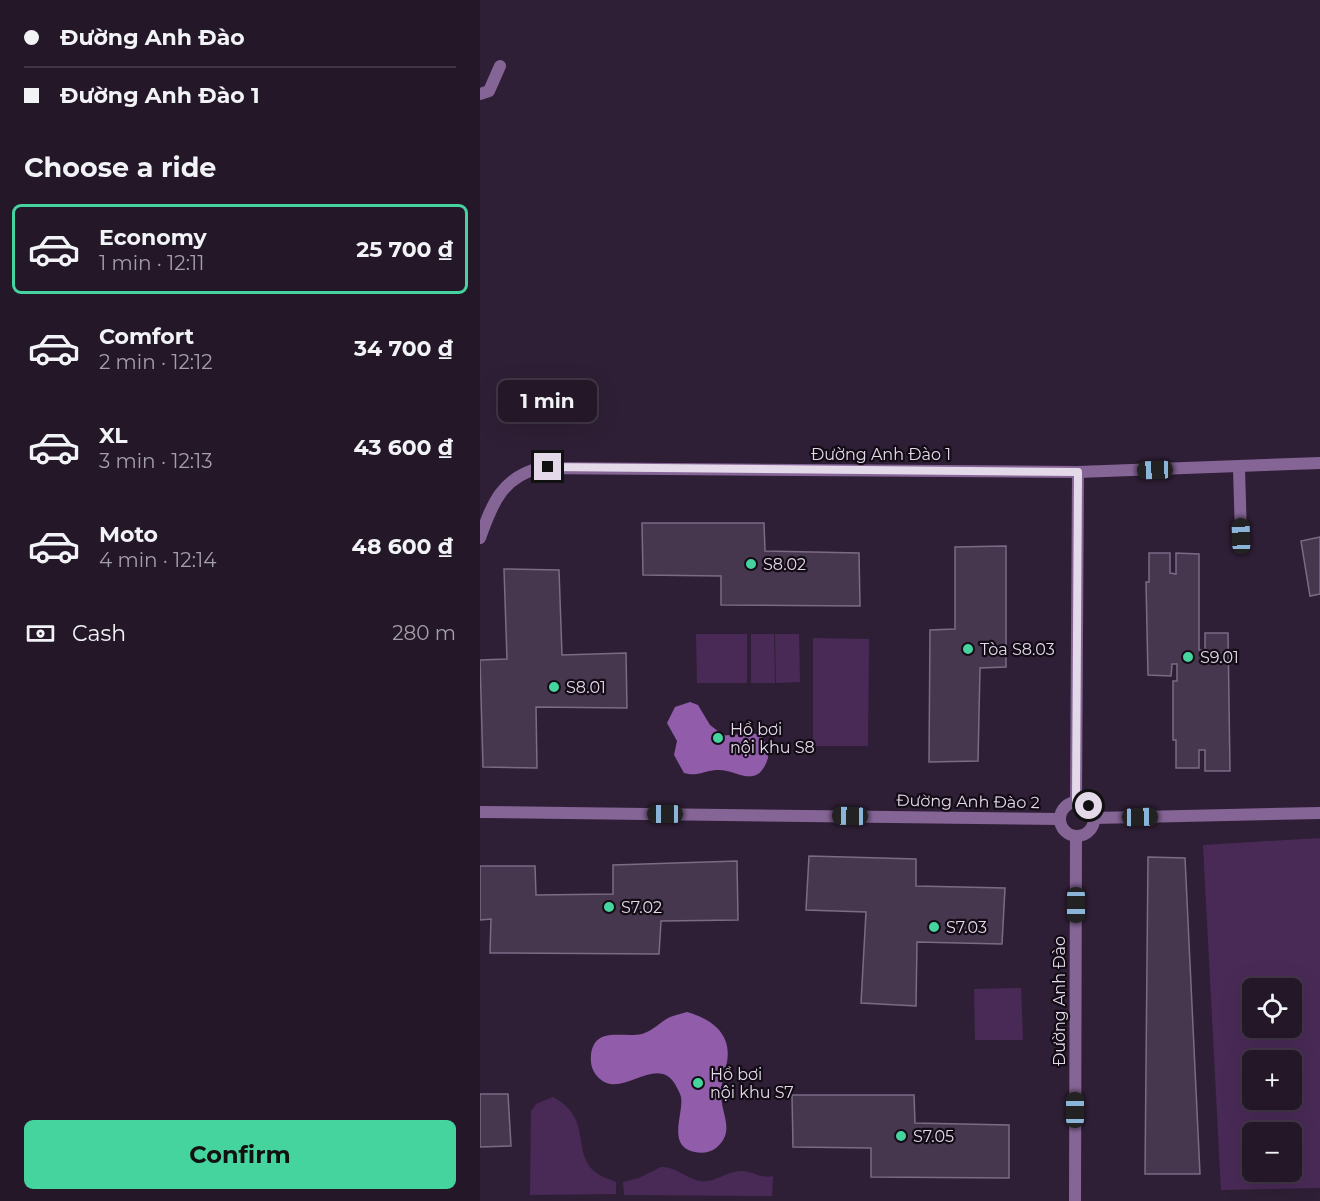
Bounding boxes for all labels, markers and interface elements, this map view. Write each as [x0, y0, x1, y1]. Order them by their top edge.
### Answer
text: Đường Anh Đào [60, 24, 245, 51]
text: Đường Anh Đào 1 [60, 82, 260, 109]
text: Choose a ride [24, 151, 216, 184]
icon: car [27, 222, 81, 276]
text: Economy [99, 224, 207, 251]
text: 25 700 ₫ [356, 236, 453, 263]
text: 1 min · 12:11 [99, 251, 204, 275]
icon: car [27, 321, 81, 375]
text: Comfort [99, 323, 194, 350]
text: 34 700 ₫ [354, 335, 453, 362]
text: 2 min · 12:12 [99, 350, 213, 374]
callout: 1 min [499, 380, 598, 422]
text: 1 min [520, 389, 575, 413]
icon: car [27, 420, 81, 474]
text: XL [99, 422, 128, 449]
text: 43 600 ₫ [353, 434, 453, 461]
street label: Đường Anh Đào 1 [811, 445, 951, 464]
text: 3 min · 12:13 [99, 449, 212, 473]
route end [534, 453, 561, 480]
car [1137, 460, 1173, 480]
car [1231, 518, 1251, 554]
icon: car [27, 519, 81, 573]
text: Moto [99, 521, 158, 548]
text: 48 600 ₫ [352, 533, 453, 560]
text: 4 min · 12:14 [99, 548, 216, 572]
place label: S8.02 [763, 555, 806, 574]
marker: S8.02 [744, 557, 758, 571]
icon: cash [24, 617, 57, 650]
text: Cash [72, 620, 126, 647]
text: 280 m [392, 621, 456, 645]
place label: Tòa S8.03 [980, 640, 1055, 659]
marker: Tòa S8.03 [961, 642, 975, 656]
place label: S9.01 [1200, 648, 1239, 667]
marker: S9.01 [1181, 650, 1195, 664]
place label: S8.01 [566, 678, 606, 697]
marker: S8.01 [547, 680, 561, 694]
place label: Hồ bơi nội khu S8 [730, 720, 815, 757]
marker: Hồ bơi nội khu S8 [711, 731, 725, 745]
street label: Đường Anh Đào 2 [896, 791, 1040, 812]
route start [1075, 792, 1102, 819]
car [647, 805, 683, 823]
car [832, 807, 868, 825]
car [1122, 808, 1158, 826]
car [1067, 887, 1085, 923]
place label: S7.02 [621, 898, 662, 917]
marker: S7.02 [602, 900, 616, 914]
place label: S7.03 [946, 918, 987, 937]
marker: S7.03 [927, 920, 941, 934]
street label: Đường Anh Đào [1050, 936, 1069, 1066]
map controls [1242, 978, 1302, 1182]
button: locate [1242, 978, 1302, 1038]
button: + [1242, 1050, 1302, 1110]
place label: Hồ bơi nội khu S7 [710, 1065, 794, 1102]
marker: Hồ bơi nội khu S7 [691, 1076, 705, 1090]
car [1066, 1092, 1084, 1128]
button: Confirm [24, 1120, 456, 1189]
button: − [1242, 1122, 1302, 1182]
place label: S7.05 [913, 1127, 954, 1146]
marker: S7.05 [894, 1129, 908, 1143]

